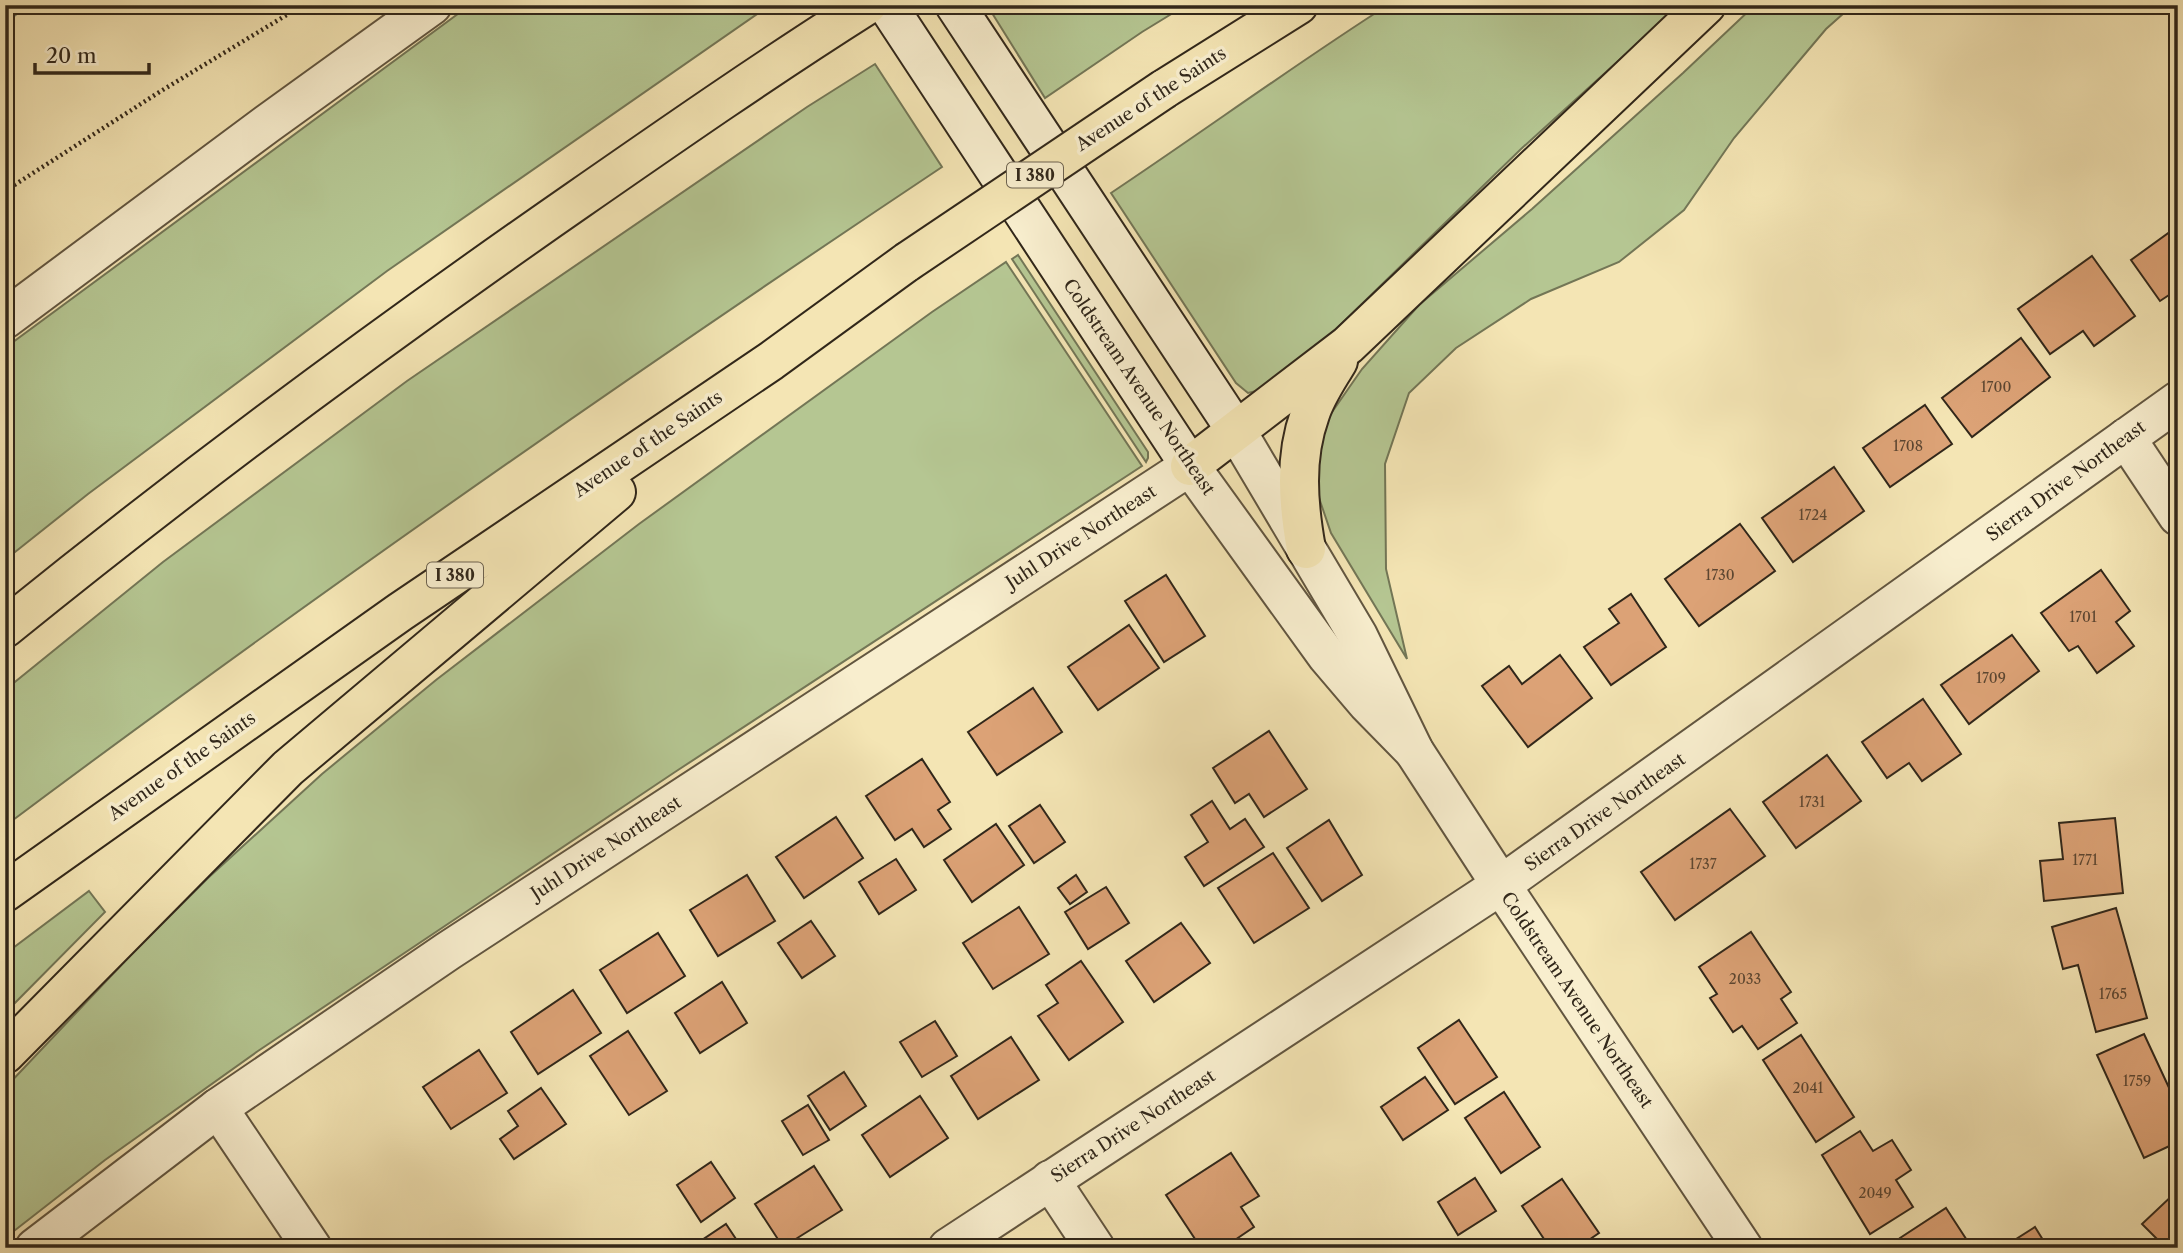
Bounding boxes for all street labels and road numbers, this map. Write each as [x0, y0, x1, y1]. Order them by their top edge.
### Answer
street label: Avenue of the Saints [1071, 42, 1230, 156]
road number: I 380 [1007, 162, 1063, 188]
street label: Coldstream Avenue Northeast [1058, 275, 1220, 500]
street label: Avenue of the Saints [569, 386, 727, 503]
street label: Sierra Drive Northeast [1982, 415, 2150, 546]
street label: Juhl Drive Northeast [999, 480, 1161, 595]
road number: I 380 [427, 562, 483, 588]
street label: Avenue of the Saints [103, 707, 260, 826]
street label: Sierra Drive Northeast [1520, 748, 1690, 876]
street label: Juhl Drive Northeast [524, 791, 686, 906]
street label: Coldstream Avenue Northeast [1496, 888, 1658, 1113]
street label: Sierra Drive Northeast [1047, 1064, 1220, 1187]

